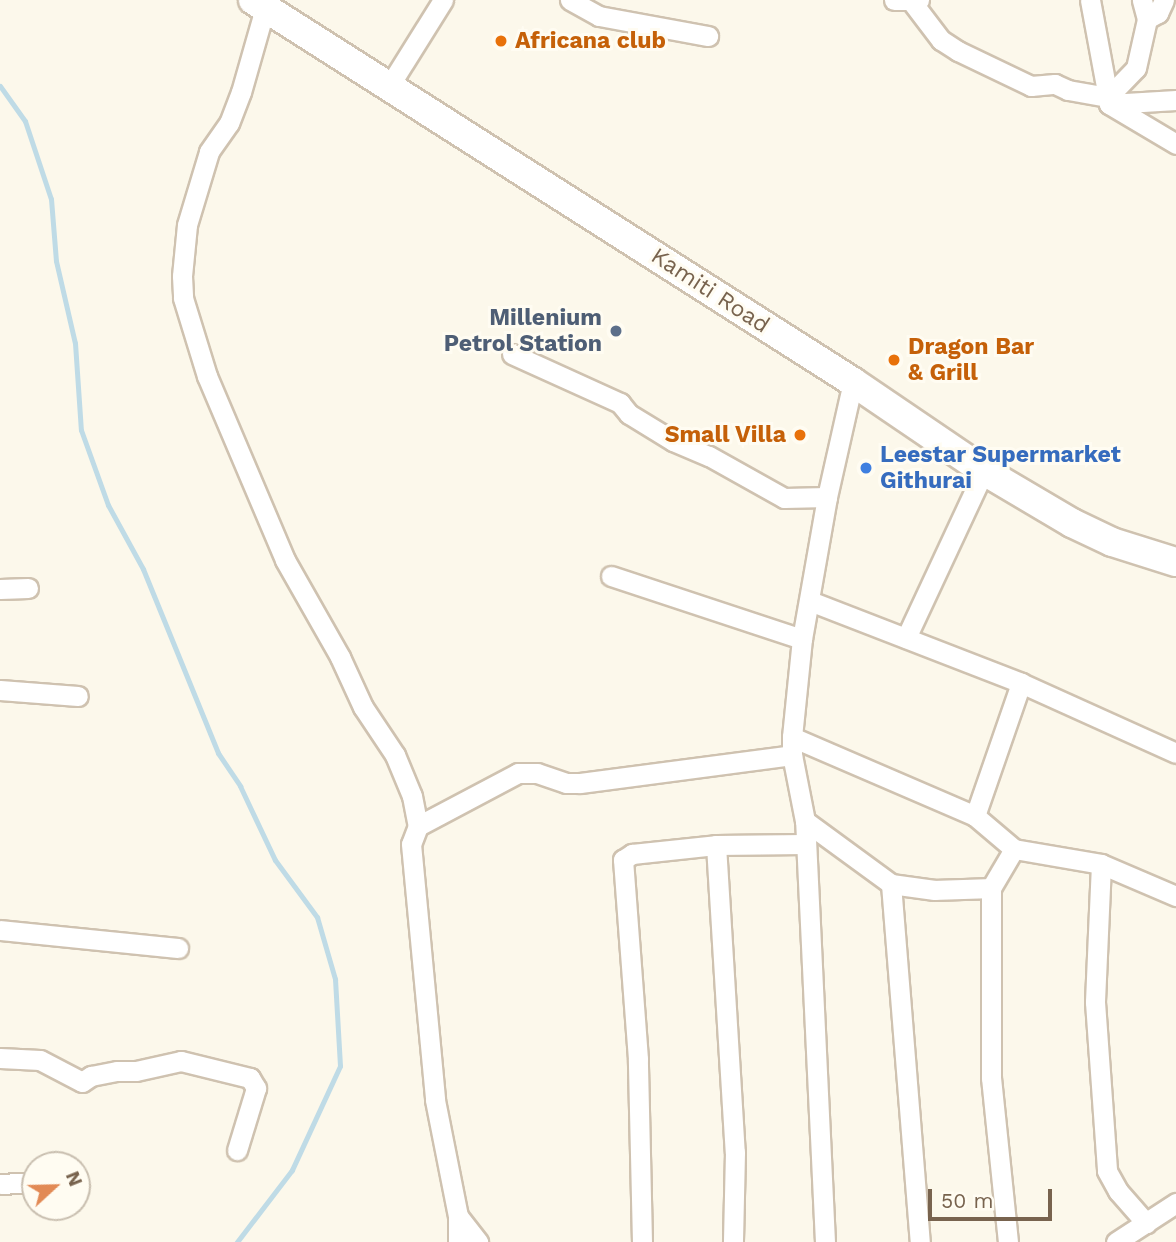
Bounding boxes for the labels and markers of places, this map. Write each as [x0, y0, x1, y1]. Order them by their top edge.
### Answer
place label: Africana club [515, 27, 666, 55]
marker: Africana club [493, 33, 509, 49]
place label: Millenium Petrol Station [443, 304, 602, 358]
marker: Millenium Petrol Station [608, 323, 624, 339]
place label: Dragon Bar & Grill [908, 333, 1034, 387]
marker: Dragon Bar & Grill [886, 352, 902, 368]
place label: Small Villa [664, 421, 786, 449]
marker: Small Villa [792, 427, 808, 443]
place label: Leestar Supermarket Githurai [880, 441, 1121, 495]
marker: Leestar Supermarket Githurai [858, 460, 874, 476]

